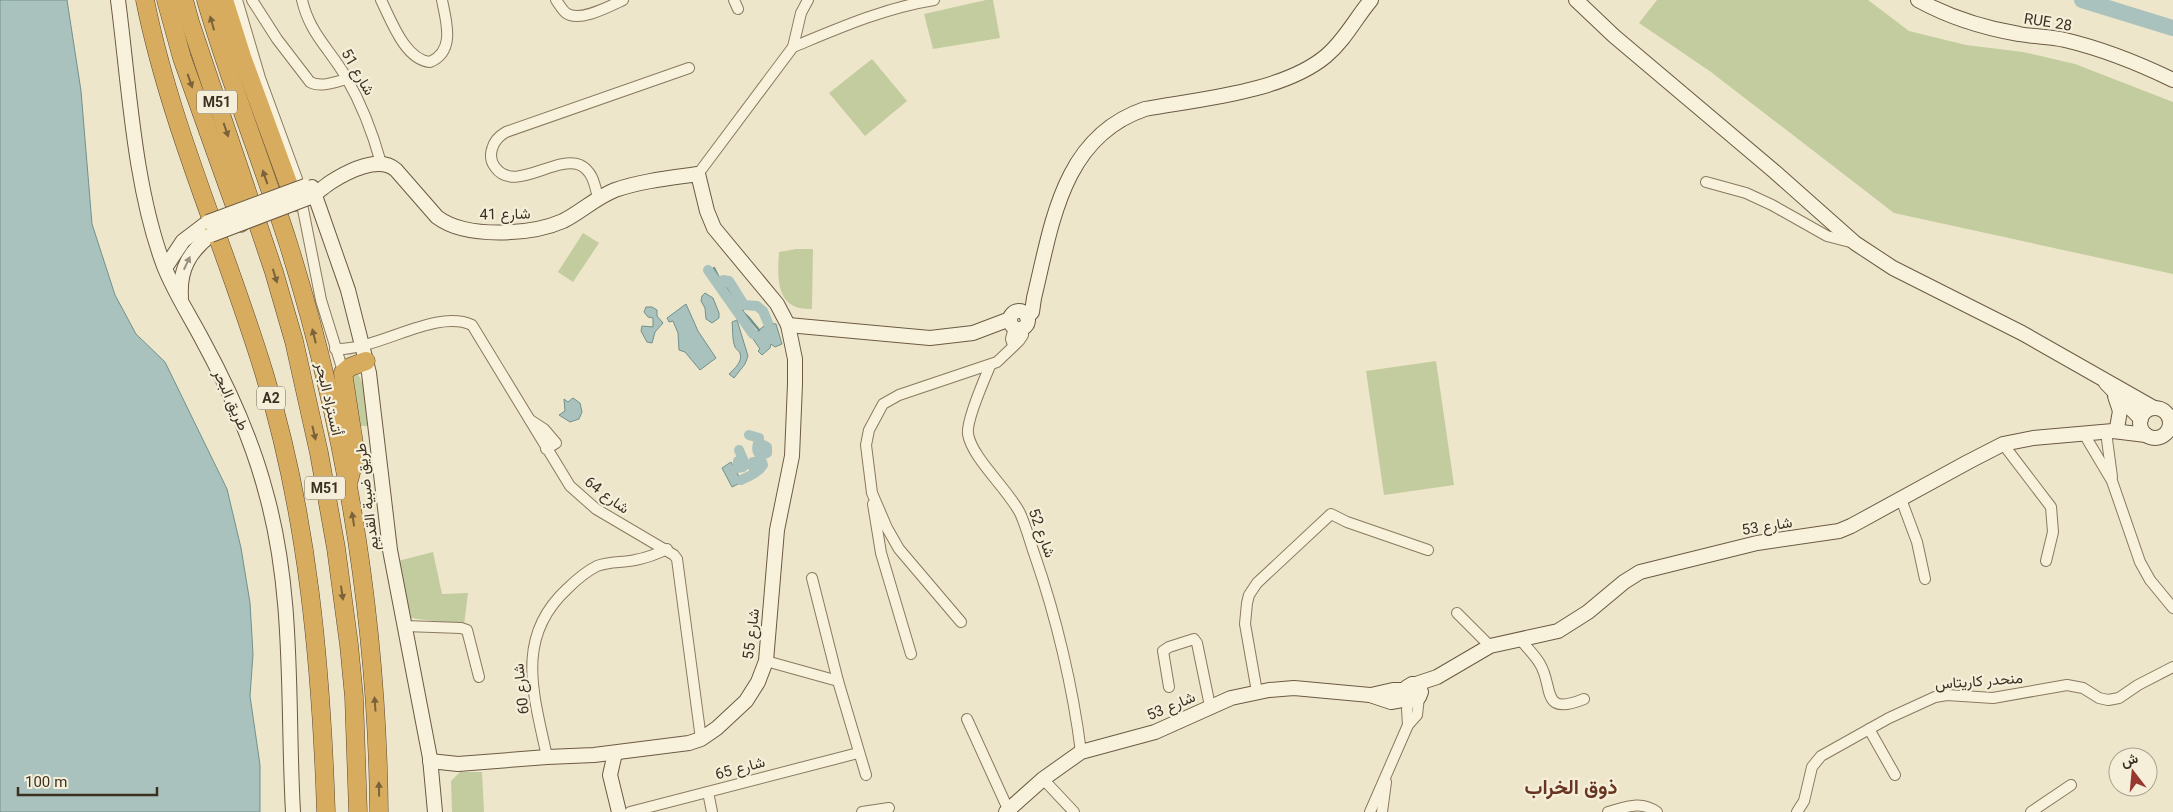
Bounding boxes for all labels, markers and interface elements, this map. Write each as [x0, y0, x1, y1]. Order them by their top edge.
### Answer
street label: RUE 28 [2022, 8, 2073, 39]
one-way arrow [208, 15, 216, 30]
street label: شارع 51 [334, 45, 380, 101]
one-way arrow [186, 74, 194, 89]
road number: M51 [197, 90, 237, 114]
one-way arrow [223, 122, 230, 137]
one-way arrow [261, 169, 268, 184]
street label: شارع 41 [479, 204, 531, 227]
one-way arrow [183, 256, 191, 270]
one-way arrow [271, 268, 279, 283]
one-way arrow [309, 328, 317, 343]
street label: أتستراد البحر [308, 359, 347, 439]
street label: طريق البحر [206, 365, 253, 435]
road number: A2 [257, 386, 285, 409]
one-way arrow [311, 426, 319, 442]
street label: طريق ضبية القديم [350, 441, 386, 552]
street label: شارع 64 [579, 472, 634, 521]
road number: M51 [305, 476, 345, 499]
street label: شارع 52 [1021, 506, 1060, 562]
one-way arrow [349, 511, 357, 527]
street label: شارع 53 [1740, 512, 1794, 543]
one-way arrow [338, 586, 346, 602]
street label: شارع 55 [738, 607, 767, 661]
street label: شارع 60 [508, 662, 537, 715]
street label: منحدر كاريتاس [1934, 668, 2024, 697]
street label: شارع 53 [1144, 687, 1200, 728]
one-way arrow [371, 696, 379, 712]
north arrow [2108, 747, 2158, 797]
text: ش [2119, 748, 2141, 774]
street label: شارع 65 [713, 752, 768, 787]
scale bar [18, 764, 156, 796]
text: 100 m [25, 772, 67, 795]
district label: ذوق الخراب [1525, 773, 1618, 805]
one-way arrow [375, 781, 383, 797]

